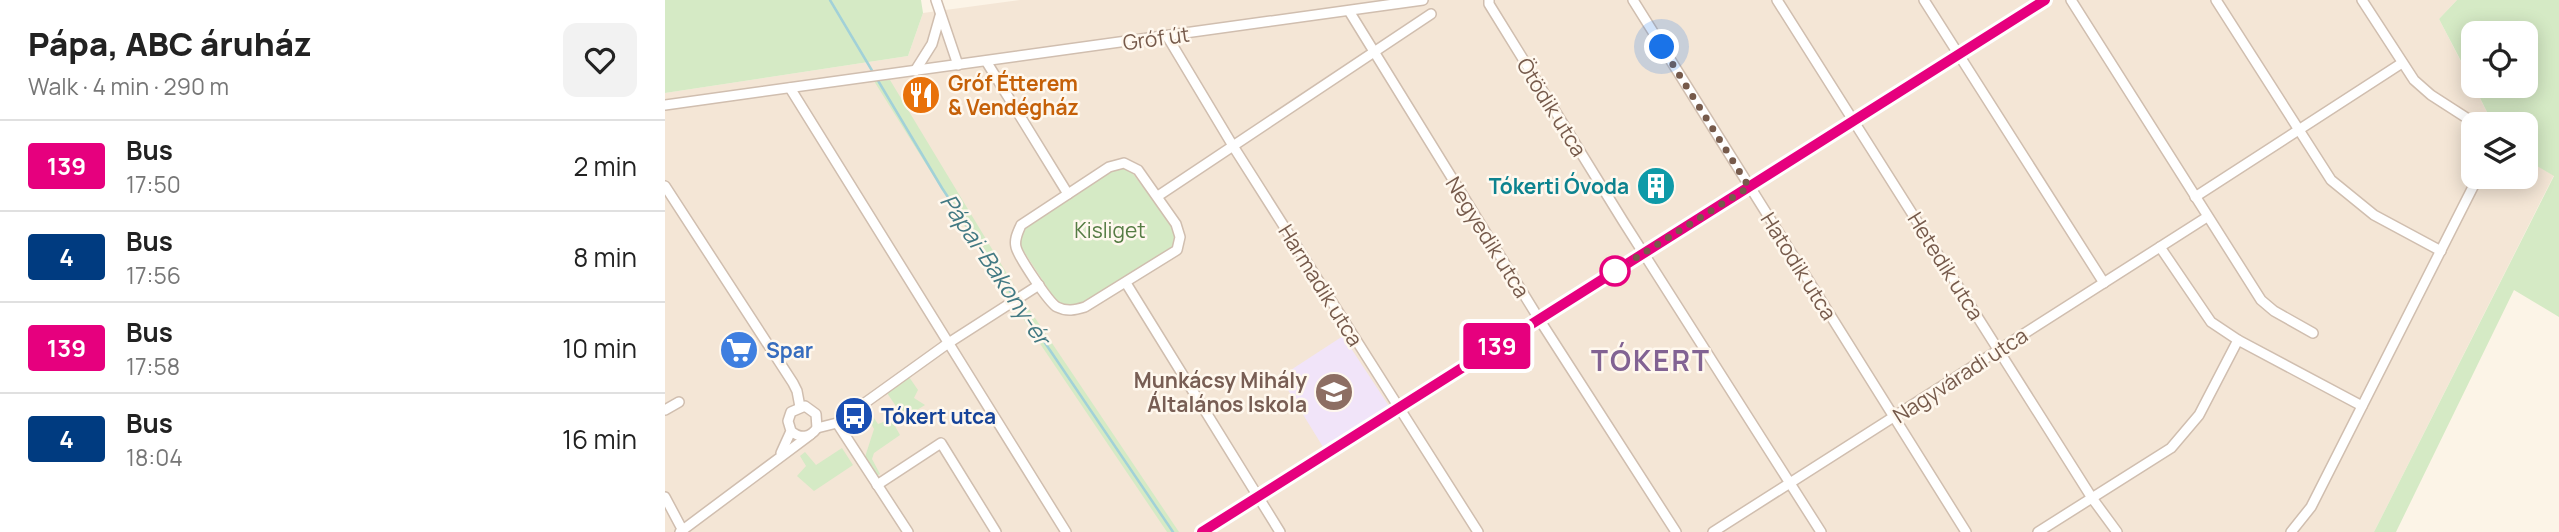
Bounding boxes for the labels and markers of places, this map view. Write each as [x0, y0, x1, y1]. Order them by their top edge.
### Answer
place label: Gróf Étterem & Vendégház [948, 69, 1079, 121]
restaurant icon: Gróf Étterem & Vendégház [900, 74, 942, 116]
building icon: Tókerti Óvoda [1635, 165, 1677, 207]
place label: Tókerti Óvoda [1489, 172, 1629, 200]
unlabelled marker [1600, 256, 1630, 286]
supermarket icon: Spar [718, 329, 760, 371]
place label: Spar [766, 336, 813, 364]
place label: Munkácsy Mihály Általános Iskola [1134, 366, 1307, 418]
school or university icon: Munkácsy Mihály Általános Iskola [1313, 371, 1355, 413]
bus stop icon: Tókert utca [833, 395, 875, 437]
place label: Tókert utca [881, 402, 996, 430]

